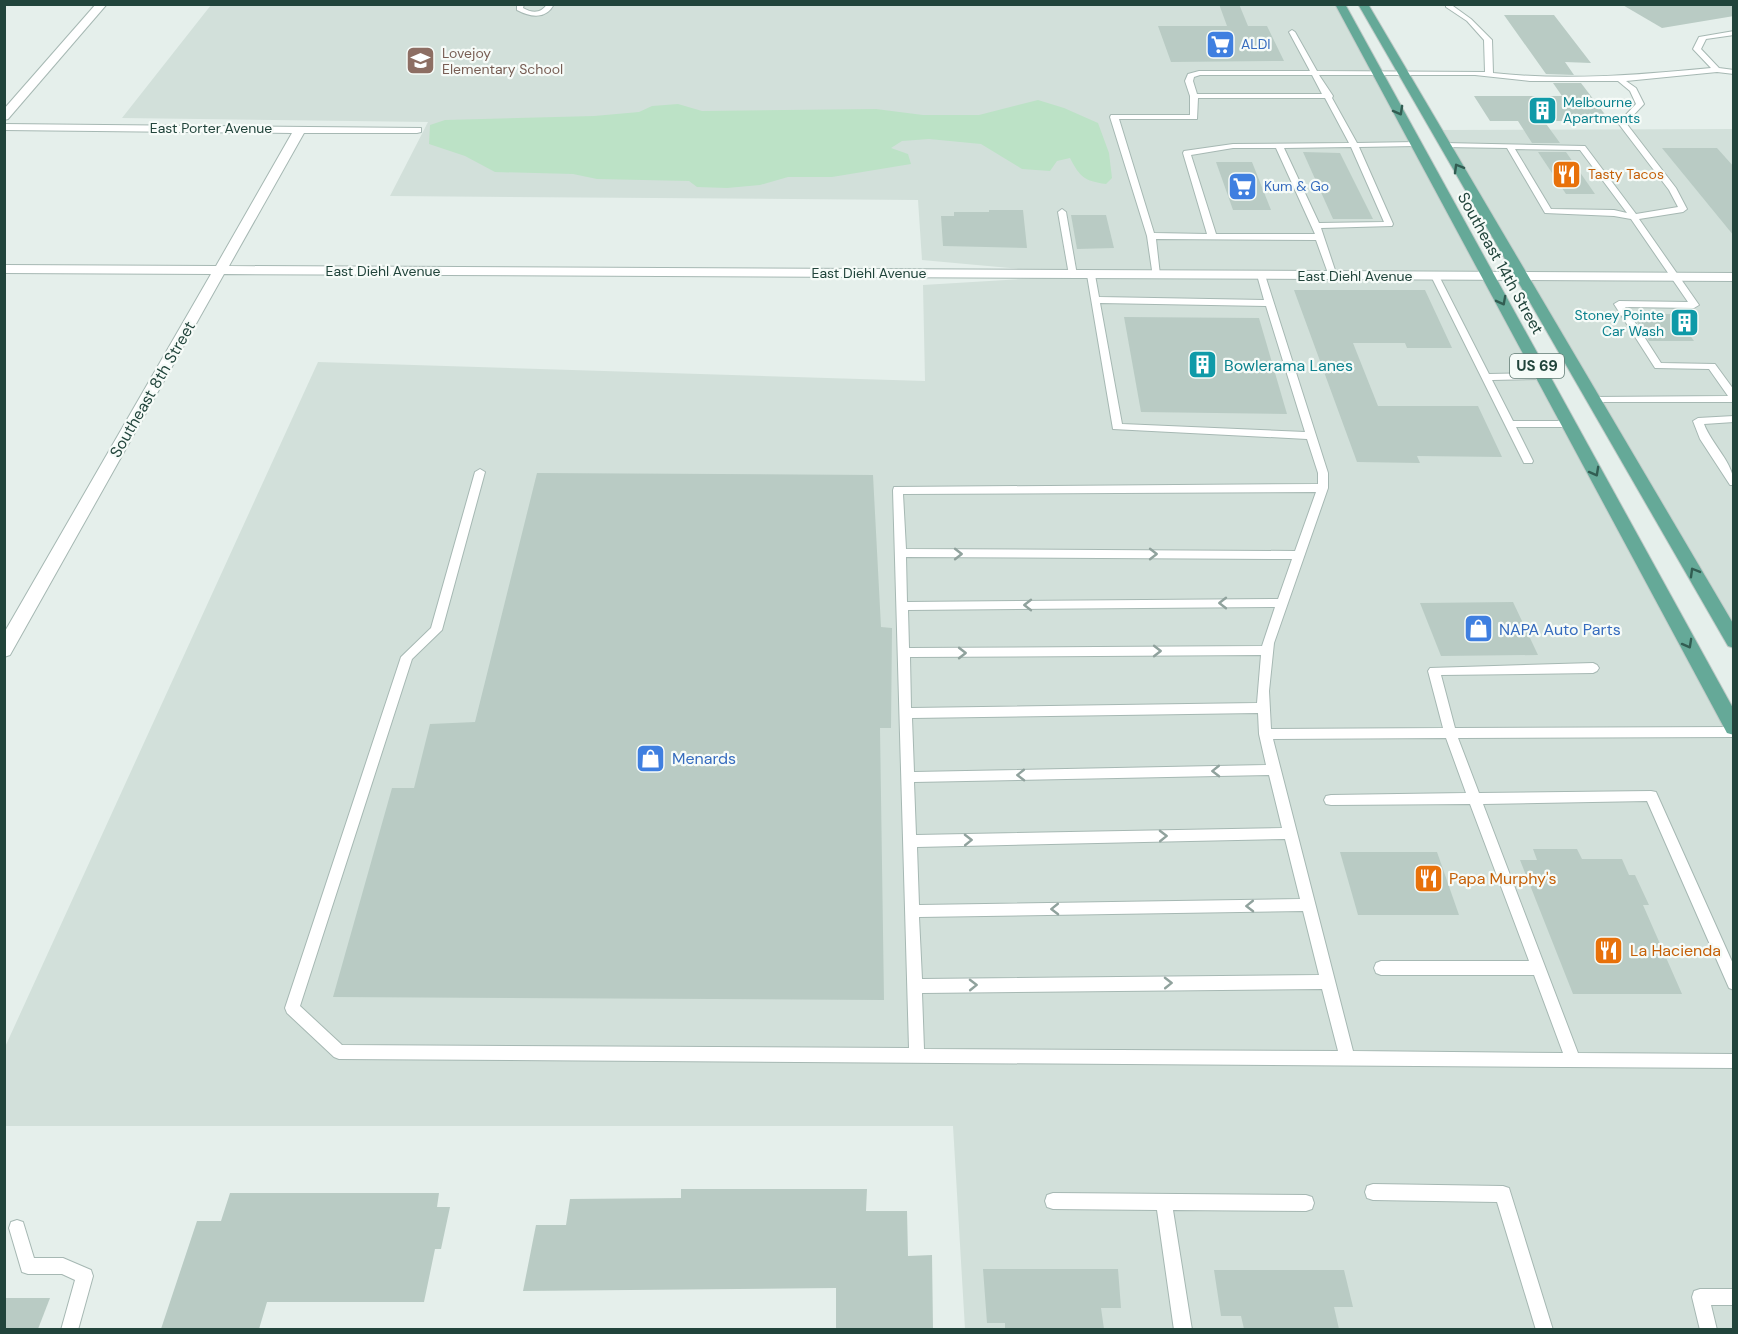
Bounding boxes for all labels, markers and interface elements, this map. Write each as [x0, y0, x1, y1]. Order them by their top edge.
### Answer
supermarket icon: ALDI [1204, 28, 1236, 60]
place label: ALDI [1241, 35, 1271, 53]
place label: Lovejoy Elementary School [442, 44, 563, 78]
school or university icon: Lovejoy Elementary School [405, 45, 437, 77]
place label: Melbourne Apartments [1563, 93, 1640, 127]
building icon: Melbourne Apartments [1526, 94, 1558, 126]
one-way arrow [1392, 105, 1403, 115]
street label: East Porter Avenue [150, 119, 272, 137]
restaurant icon: Tasty Tacos [1551, 158, 1583, 190]
one-way arrow [1454, 164, 1465, 174]
place label: Tasty Tacos [1588, 165, 1664, 183]
supermarket icon: Kum & Go [1227, 170, 1259, 202]
place label: Kum & Go [1264, 177, 1329, 195]
street label: Southeast 14th Street [1453, 189, 1548, 338]
street label: East Diehl Avenue [326, 262, 440, 280]
street label: East Diehl Avenue [812, 264, 926, 282]
street label: East Diehl Avenue [1298, 267, 1412, 285]
one-way arrow [1495, 295, 1506, 305]
place label: Stoney Pointe Car Wash [1574, 306, 1664, 340]
building icon: Stoney Pointe Car Wash [1669, 307, 1701, 339]
street label: Southeast 8th Street [105, 317, 200, 461]
building icon: Bowlerama Lanes [1187, 349, 1219, 381]
road number: US 69 [1510, 354, 1564, 378]
place label: Bowlerama Lanes [1224, 355, 1353, 376]
one-way arrow [1588, 466, 1599, 476]
one-way arrow [954, 548, 963, 560]
one-way arrow [1149, 548, 1158, 560]
one-way arrow [1689, 568, 1701, 578]
one-way arrow [1219, 597, 1228, 609]
one-way arrow [1024, 599, 1033, 611]
shop icon: NAPA Auto Parts [1462, 613, 1494, 645]
place label: NAPA Auto Parts [1499, 619, 1621, 640]
one-way arrow [1681, 637, 1692, 648]
one-way arrow [1152, 645, 1161, 657]
one-way arrow [957, 647, 966, 659]
shop icon: Menards [635, 742, 667, 774]
place label: Menards [672, 748, 736, 769]
one-way arrow [1211, 765, 1220, 777]
one-way arrow [1016, 769, 1025, 781]
one-way arrow [1158, 829, 1167, 842]
one-way arrow [964, 834, 973, 846]
restaurant icon: Papa Murphy's [1412, 862, 1444, 894]
place label: Papa Murphy's [1449, 868, 1557, 889]
one-way arrow [1245, 900, 1254, 912]
one-way arrow [1050, 903, 1059, 915]
restaurant icon: La Hacienda [1593, 934, 1625, 966]
place label: La Hacienda [1630, 940, 1721, 961]
one-way arrow [1164, 977, 1173, 989]
one-way arrow [969, 979, 978, 991]

